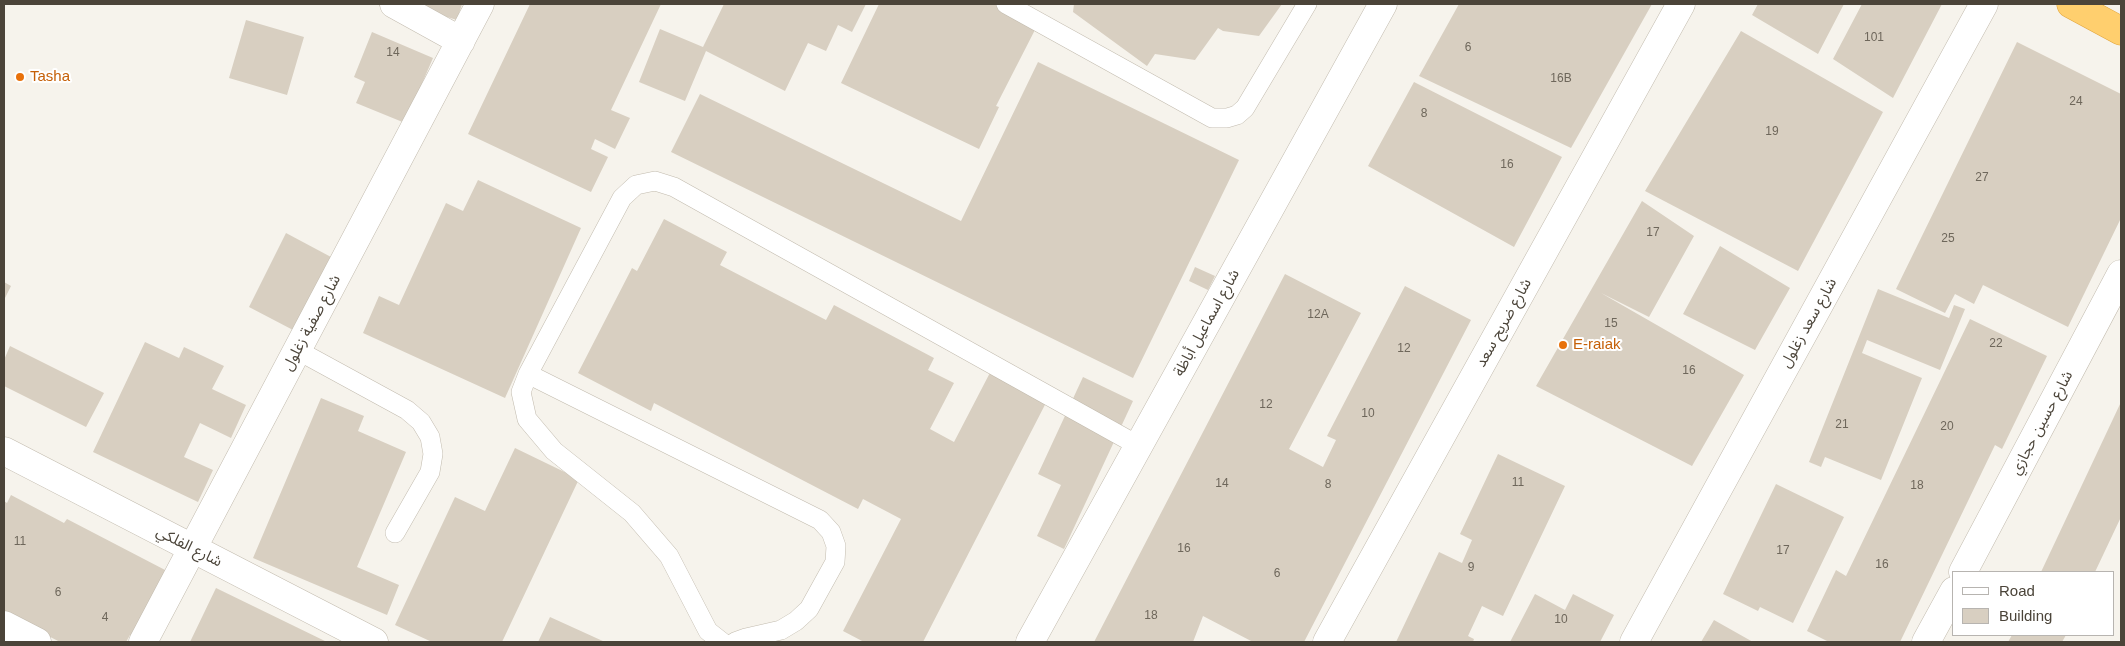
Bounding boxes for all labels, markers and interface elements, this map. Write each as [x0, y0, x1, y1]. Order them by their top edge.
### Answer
house number: 101 [1864, 31, 1884, 45]
house number: 6 [1465, 41, 1471, 55]
house number: 14 [386, 46, 400, 60]
place label: Tasha [30, 68, 70, 86]
marker: Tasha [14, 71, 26, 83]
house number: 16B [1550, 72, 1572, 86]
house number: 24 [2069, 95, 2083, 109]
house number: 8 [1421, 107, 1427, 121]
house number: 19 [1765, 125, 1779, 139]
house number: 16 [1500, 158, 1514, 172]
house number: 27 [1975, 171, 1989, 185]
house number: 17 [1646, 226, 1660, 240]
house number: 25 [1941, 232, 1955, 246]
street label: شارع اسماعيل أباظة [1170, 266, 1244, 380]
street label: شارع صفية زغلول [279, 272, 345, 374]
street label: شارع سعد زغلول [1777, 275, 1841, 371]
street label: شارع ضريح سعد [1472, 276, 1536, 370]
house number: 12A [1307, 308, 1329, 322]
house number: 15 [1604, 317, 1618, 331]
place label: E-raiak [1573, 336, 1621, 354]
house number: 22 [1989, 337, 2003, 351]
marker: E-raiak [1557, 339, 1569, 351]
house number: 12 [1397, 342, 1411, 356]
house number: 16 [1682, 364, 1696, 378]
street label: شارع حسين حجازي [2007, 368, 2077, 478]
house number: 12 [1259, 398, 1273, 412]
house number: 10 [1361, 407, 1375, 421]
house number: 21 [1835, 418, 1849, 432]
house number: 20 [1940, 420, 1954, 434]
house number: 11 [1512, 476, 1524, 490]
house number: 14 [1215, 477, 1229, 491]
house number: 8 [1325, 478, 1331, 492]
house number: 18 [1910, 479, 1924, 493]
street label: شارع الفلكي [153, 523, 225, 571]
house number: 11 [14, 535, 26, 549]
house number: 16 [1177, 542, 1191, 556]
house number: 17 [1776, 544, 1790, 558]
house number: 16 [1875, 558, 1889, 572]
house number: 9 [1468, 561, 1474, 575]
house number: 6 [1274, 567, 1280, 581]
legend [1952, 571, 2115, 636]
text: Road [1999, 582, 2035, 599]
house number: 6 [55, 586, 61, 600]
text: Building [1999, 607, 2052, 624]
house number: 18 [1144, 609, 1158, 623]
house number: 4 [102, 611, 108, 625]
house number: 10 [1554, 613, 1568, 627]

